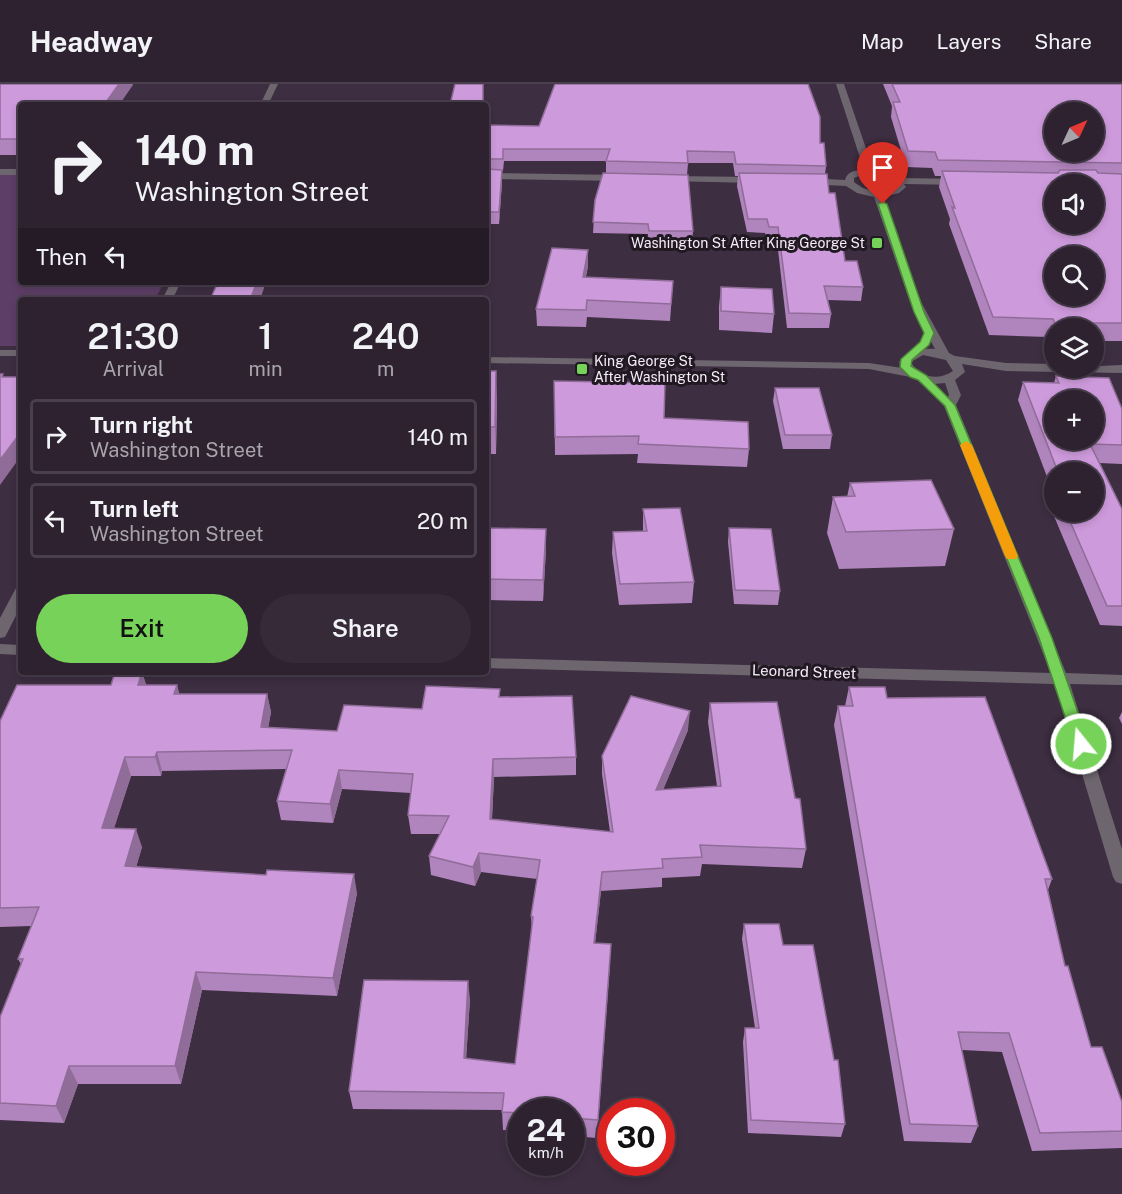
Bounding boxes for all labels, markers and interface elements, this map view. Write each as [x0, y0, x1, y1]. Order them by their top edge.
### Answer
text: Headway [30, 25, 153, 58]
text: Map [861, 29, 904, 54]
text: Layers [937, 29, 1001, 54]
text: Share [1034, 29, 1092, 54]
north arrow [1044, 102, 1104, 162]
map controls [1044, 102, 1104, 522]
text: 140 m [135, 125, 255, 174]
icon: right [36, 126, 114, 204]
pin [857, 142, 908, 204]
icon: arrive [866, 151, 899, 184]
button: sound [1044, 174, 1104, 234]
text: Washington Street [135, 175, 369, 207]
place label: Washington St After King George St [631, 235, 865, 251]
marker: Washington St After King George St [870, 236, 884, 250]
icon: left [99, 240, 132, 273]
text: Then [36, 244, 87, 270]
button: search [1044, 246, 1104, 306]
text: 21:30 [87, 315, 179, 357]
text: 1 [258, 315, 273, 357]
text: 240 [352, 315, 420, 357]
button: layers [1044, 318, 1104, 378]
place label: King George St After Washington St [594, 353, 725, 385]
text: Arrival [102, 357, 164, 381]
text: min [249, 357, 283, 381]
text: m [377, 357, 394, 381]
marker: King George St After Washington St [575, 362, 589, 376]
button: + [1044, 390, 1104, 450]
text: Turn right [90, 412, 193, 438]
icon: right [39, 420, 72, 453]
text: 140 m [407, 424, 468, 450]
text: Washington Street [90, 438, 264, 462]
button: − [1044, 462, 1104, 522]
text: Turn left [90, 496, 179, 522]
icon: left [39, 504, 72, 537]
text: 20 m [417, 508, 468, 534]
text: Washington Street [90, 522, 264, 546]
button: Exit [36, 594, 248, 663]
button: Share [260, 594, 471, 663]
street label: Leonard Street [752, 661, 857, 682]
position arrow [1049, 712, 1113, 776]
speed limit sign: 30 [597, 1098, 675, 1176]
text: 24 [527, 1112, 565, 1148]
text: km/h [528, 1144, 564, 1161]

